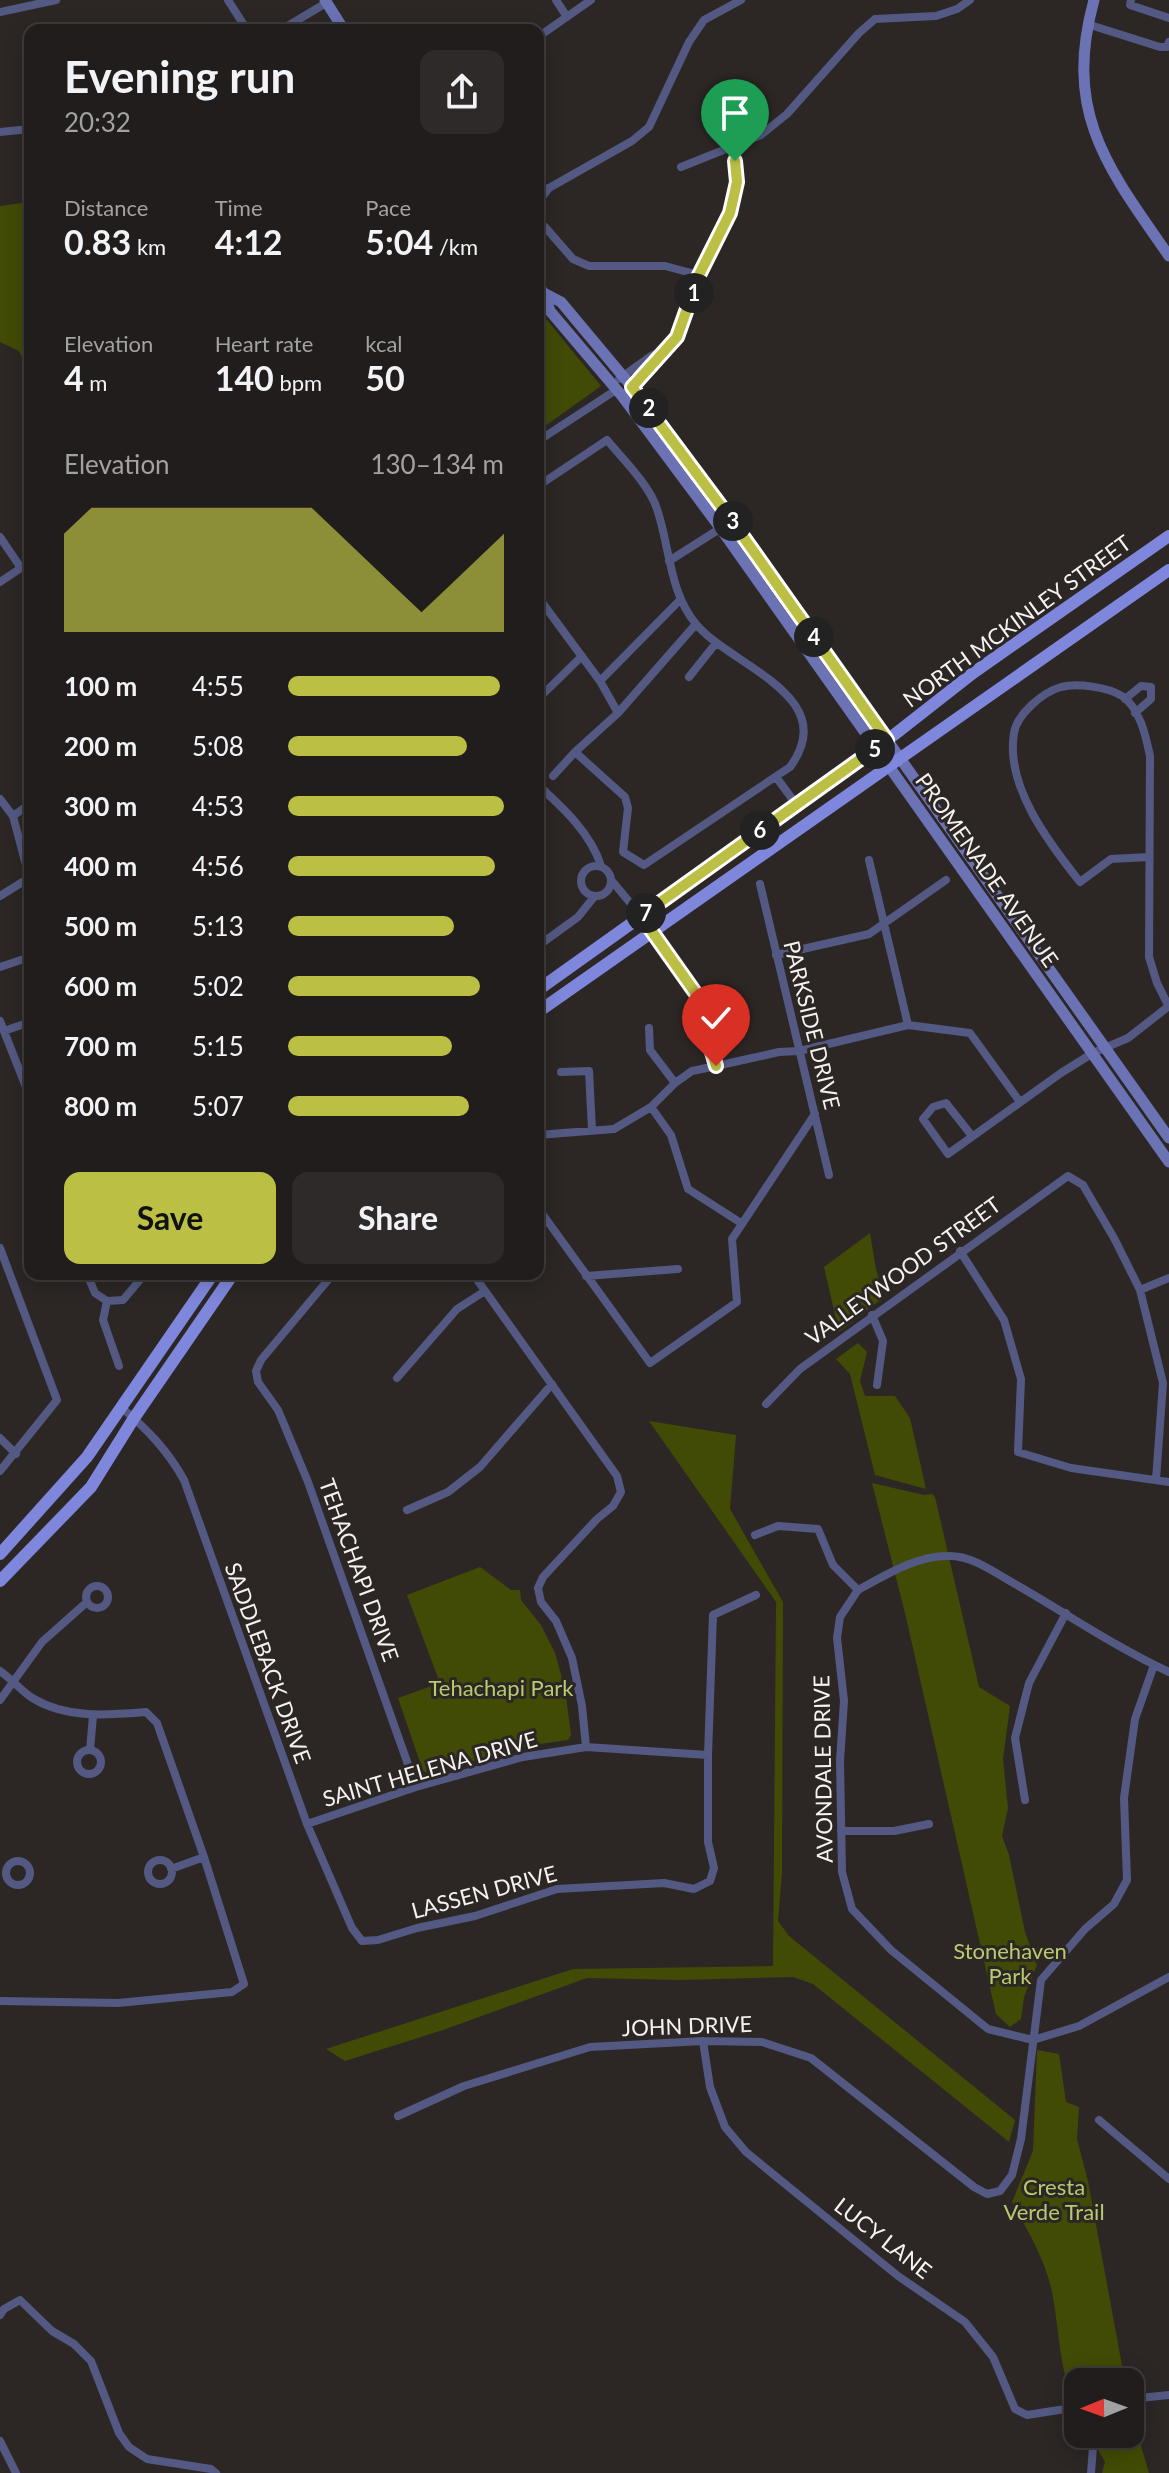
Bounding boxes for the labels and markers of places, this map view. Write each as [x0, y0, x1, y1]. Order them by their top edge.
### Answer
pin [701, 79, 769, 161]
pin: 1 [674, 273, 714, 313]
pin: 2 [629, 388, 669, 428]
pin: 3 [713, 501, 753, 541]
pin: 4 [794, 617, 834, 657]
pin: 5 [855, 729, 895, 769]
pin: 6 [740, 810, 780, 850]
pin: 7 [626, 893, 666, 933]
pin [682, 984, 750, 1066]

